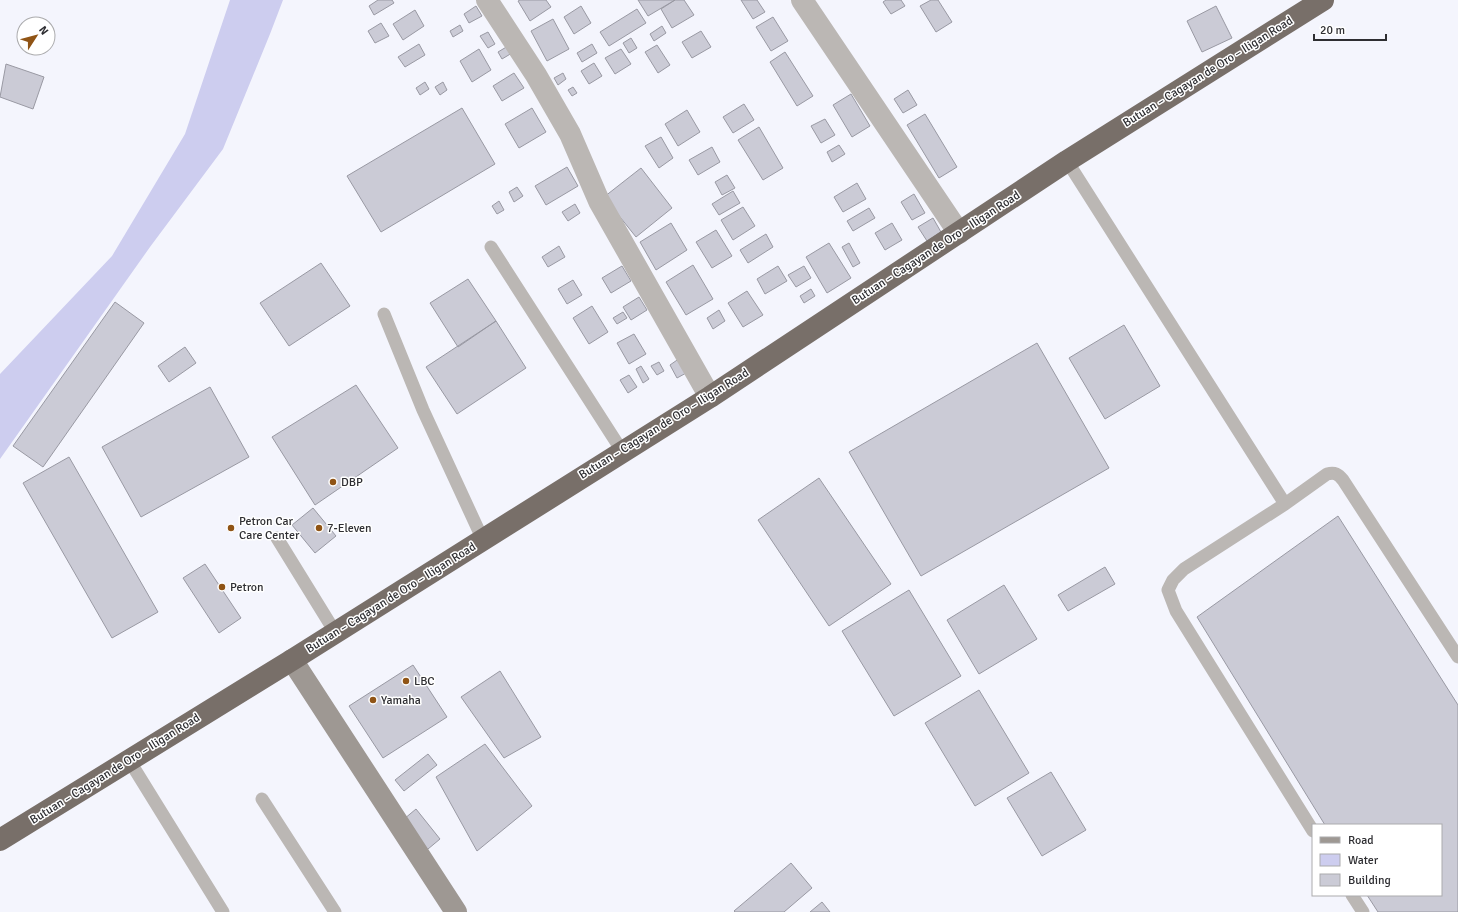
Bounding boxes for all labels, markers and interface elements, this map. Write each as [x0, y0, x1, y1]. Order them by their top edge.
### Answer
street label: Butuan – Cagayan de Oro – Iligan Road [1120, 13, 1296, 131]
north arrow [16, 16, 56, 56]
scale bar [1314, 16, 1386, 42]
text: N [36, 23, 51, 37]
text: 20 m [1320, 23, 1345, 38]
street label: Butuan – Cagayan de Oro – Iligan Road [849, 188, 1023, 308]
street label: Butuan – Cagayan de Oro – Iligan Road [576, 365, 752, 483]
place label: DBP [341, 475, 363, 490]
marker: DBP [328, 477, 338, 487]
place label: Petron Car Care Center [239, 514, 300, 543]
place label: 7-Eleven [327, 521, 372, 536]
marker: Petron Car Care Center [226, 523, 236, 533]
marker: 7-Eleven [314, 523, 324, 533]
street label: Butuan – Cagayan de Oro – Iligan Road [303, 539, 479, 657]
place label: Petron [230, 580, 264, 595]
marker: Petron [217, 582, 227, 592]
place label: LBC [414, 674, 435, 689]
marker: LBC [401, 676, 411, 686]
place label: Yamaha [381, 693, 421, 708]
marker: Yamaha [368, 695, 378, 705]
street label: Butuan – Cagayan de Oro – Iligan Road [27, 710, 203, 828]
legend [1312, 824, 1442, 896]
text: Road [1348, 833, 1374, 848]
text: Water [1348, 853, 1379, 868]
text: Building [1348, 873, 1391, 888]

